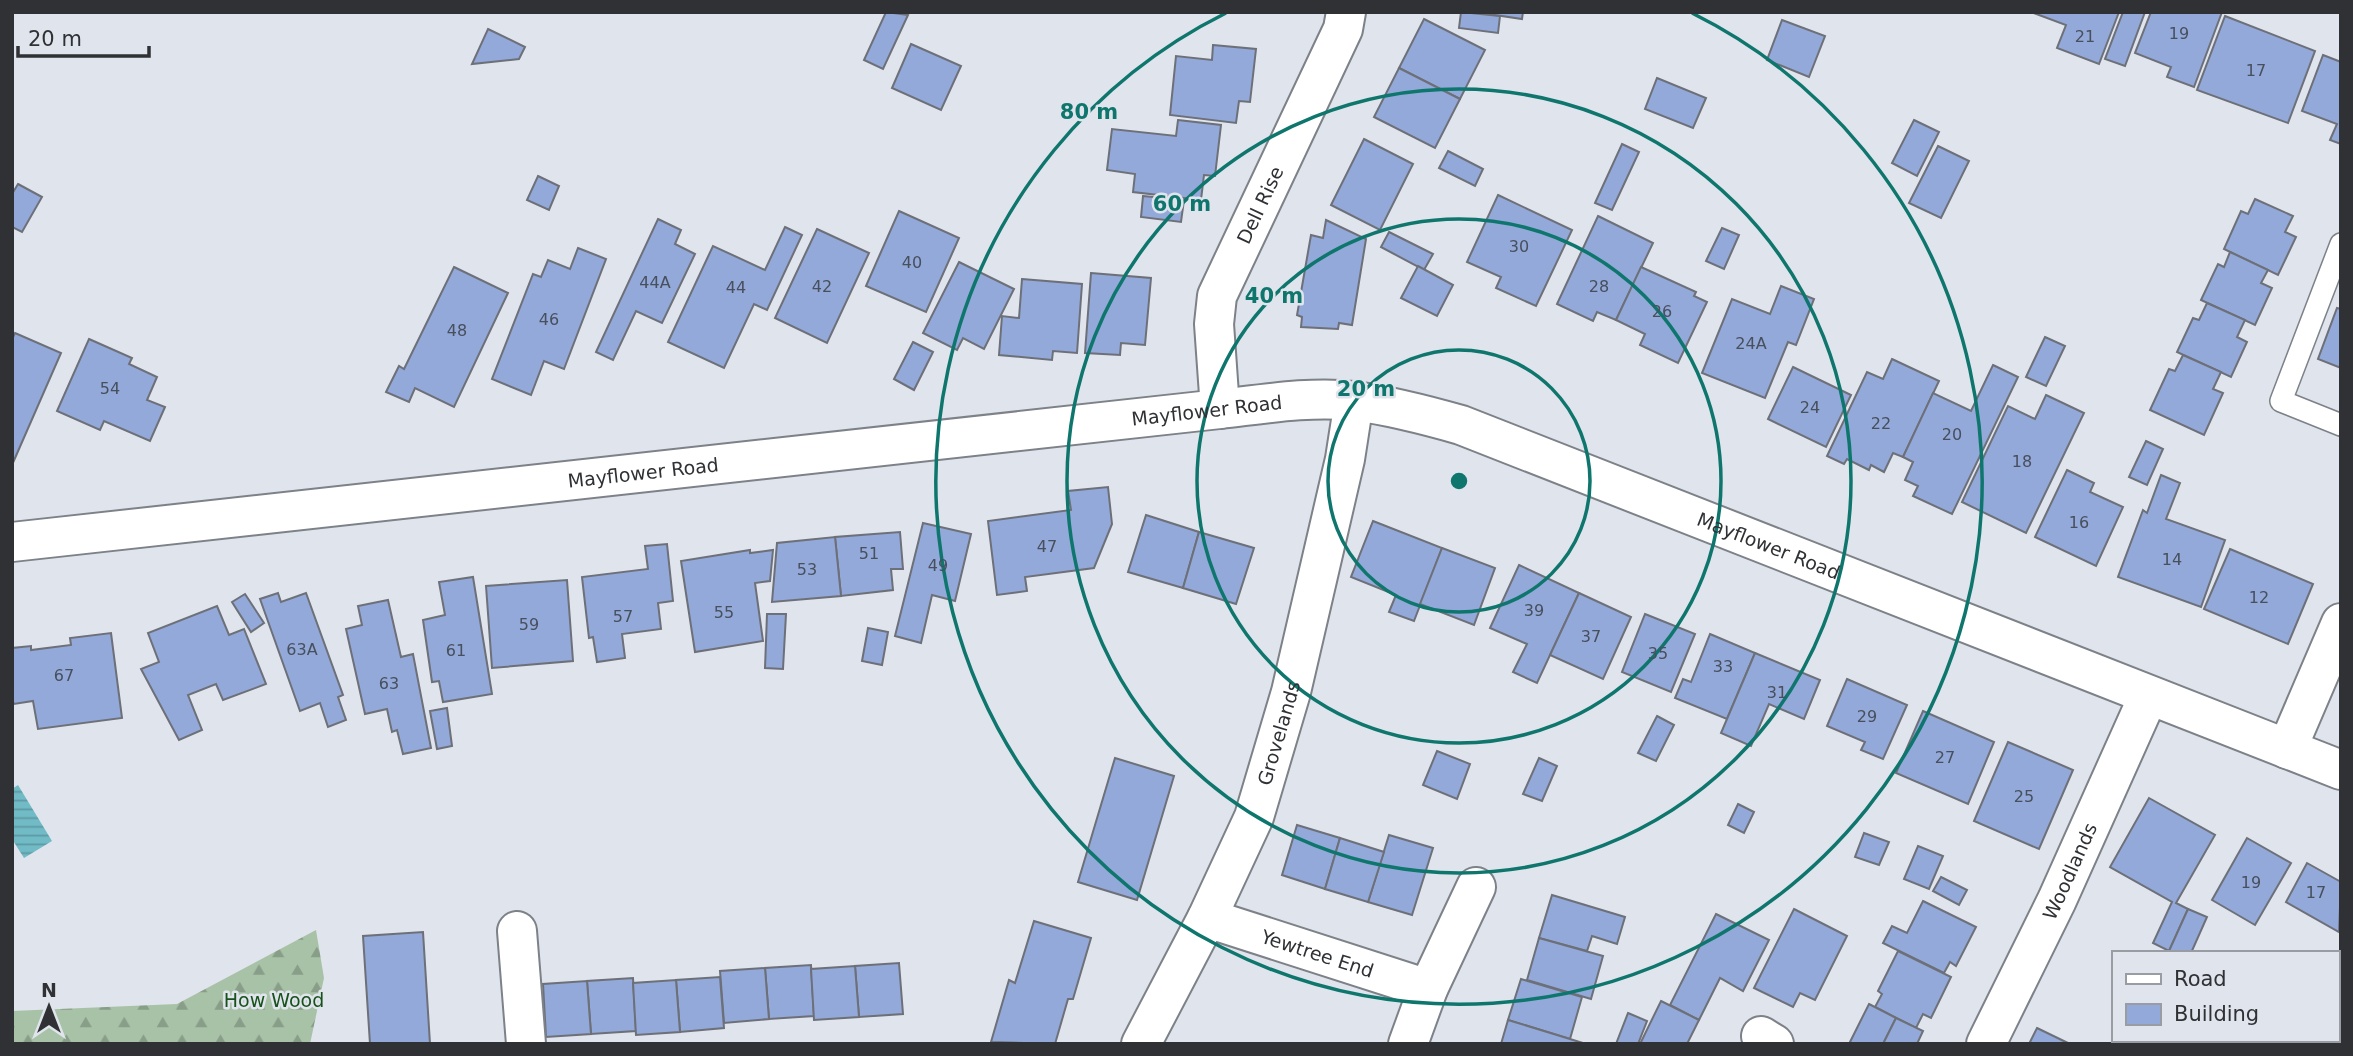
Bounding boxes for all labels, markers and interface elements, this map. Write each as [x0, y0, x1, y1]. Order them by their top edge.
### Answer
scale bar [18, 14, 149, 58]
house number: 19 [2169, 24, 2189, 43]
text: 20 m [28, 27, 82, 51]
house number: 21 [2075, 27, 2095, 46]
house number: 17 [2246, 61, 2266, 80]
text: 80 m [1060, 100, 1118, 124]
street label: Dell Rise [1232, 163, 1288, 247]
text: 60 m [1153, 192, 1211, 216]
house number: 30 [1509, 237, 1529, 256]
house number: 40 [902, 253, 922, 272]
house number: 44A [639, 273, 671, 292]
house number: 42 [812, 277, 832, 296]
house number: 28 [1589, 277, 1609, 296]
house number: 44 [726, 278, 746, 297]
text: 40 m [1245, 284, 1303, 308]
house number: 26 [1652, 302, 1672, 321]
house number: 46 [539, 310, 559, 329]
house number: 48 [447, 321, 467, 340]
house number: 24A [1735, 334, 1767, 353]
text: 20 m [1337, 377, 1395, 401]
house number: 54 [100, 379, 120, 398]
street label: Mayflower Road [1130, 391, 1283, 430]
house number: 24 [1800, 398, 1820, 417]
house number: 22 [1871, 414, 1891, 433]
house number: 20 [1942, 425, 1962, 444]
house number: 18 [2012, 452, 2032, 471]
street label: Mayflower Road [567, 453, 720, 492]
centre of rings [1447, 469, 1471, 493]
street label: Mayflower Road [1694, 508, 1843, 584]
house number: 16 [2069, 513, 2089, 532]
house number: 47 [1037, 537, 1057, 556]
house number: 51 [859, 544, 879, 563]
house number: 14 [2162, 550, 2182, 569]
house number: 49 [928, 556, 948, 575]
house number: 53 [797, 560, 817, 579]
house number: 12 [2249, 588, 2269, 607]
house number: 39 [1524, 601, 1544, 620]
house number: 55 [714, 603, 734, 622]
house number: 57 [613, 607, 633, 626]
house number: 59 [519, 615, 539, 634]
house number: 37 [1581, 627, 1601, 646]
house number: 63A [286, 640, 318, 659]
house number: 61 [446, 641, 466, 660]
house number: 35 [1648, 644, 1668, 663]
house number: 33 [1713, 657, 1733, 676]
house number: 67 [54, 666, 74, 685]
house number: 63 [379, 674, 399, 693]
street label: Grovelands [1253, 679, 1304, 788]
house number: 31 [1767, 683, 1787, 702]
house number: 29 [1857, 707, 1877, 726]
house number: 27 [1935, 748, 1955, 767]
house number: 25 [2014, 787, 2034, 806]
street label: Woodlands [2038, 819, 2101, 923]
house number: 19 [2241, 873, 2261, 892]
house number: 17 [2306, 883, 2326, 902]
street label: Yewtree End [1258, 925, 1376, 982]
legend [2112, 951, 2339, 1042]
text: Road [2174, 967, 2227, 991]
north arrow [14, 972, 84, 1042]
text: N [41, 979, 57, 1001]
park label: How Wood [224, 989, 324, 1011]
text: Building [2174, 1002, 2259, 1026]

